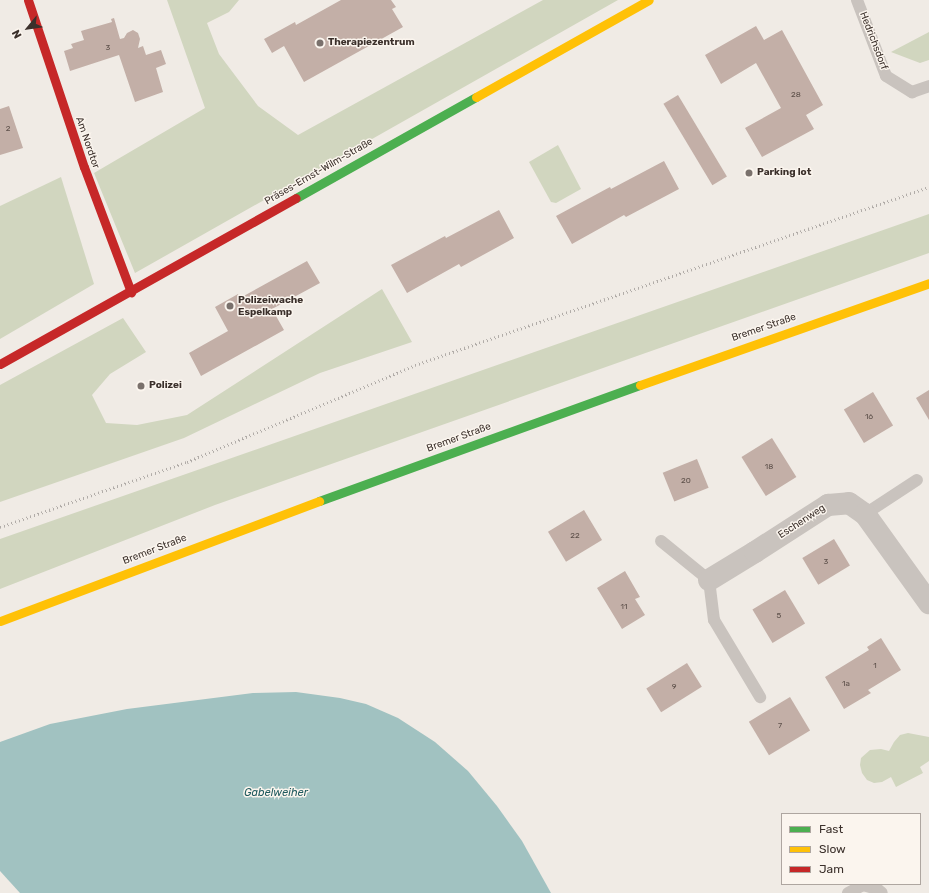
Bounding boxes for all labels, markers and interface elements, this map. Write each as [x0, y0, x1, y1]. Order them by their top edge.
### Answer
north arrow [8, 8, 48, 48]
street label: Hedrichsdorf [856, 10, 890, 72]
text: N [9, 27, 25, 41]
place label: Therapiezentrum [328, 37, 415, 49]
marker: Therapiezentrum [315, 38, 325, 48]
house number: 3 [106, 43, 110, 53]
house number: 28 [791, 90, 801, 100]
street label: Am Nordtor [73, 116, 101, 170]
house number: 2 [6, 124, 10, 134]
street label: Präses-Ernst-Wilm-Straße [263, 136, 375, 208]
place label: Parking lot [757, 167, 811, 179]
marker: Parking lot [744, 168, 754, 178]
place label: Polizeiwache Espelkamp [238, 294, 303, 318]
marker: Polizeiwache Espelkamp [225, 301, 235, 311]
street label: Bremer Straße [730, 311, 798, 345]
place label: Polizei [149, 380, 182, 392]
marker: Polizei [136, 381, 146, 391]
house number: 16 [865, 412, 873, 422]
street label: Bremer Straße [425, 421, 493, 455]
house number: 18 [765, 462, 773, 472]
house number: 20 [681, 476, 691, 486]
street label: Eschenweg [776, 502, 828, 542]
house number: 22 [570, 531, 580, 541]
street label: Bremer Straße [121, 532, 189, 568]
house number: 3 [824, 557, 828, 567]
house number: 11 [621, 602, 627, 612]
house number: 5 [777, 611, 781, 621]
house number: 1 [873, 661, 877, 671]
house number: 1a [842, 679, 850, 689]
house number: 9 [672, 682, 676, 692]
house number: 7 [778, 721, 782, 731]
water label: Gabelweiher [244, 786, 308, 800]
legend [781, 813, 921, 885]
text: Fast [819, 822, 843, 836]
text: Slow [819, 842, 846, 856]
text: Jam [819, 862, 844, 876]

